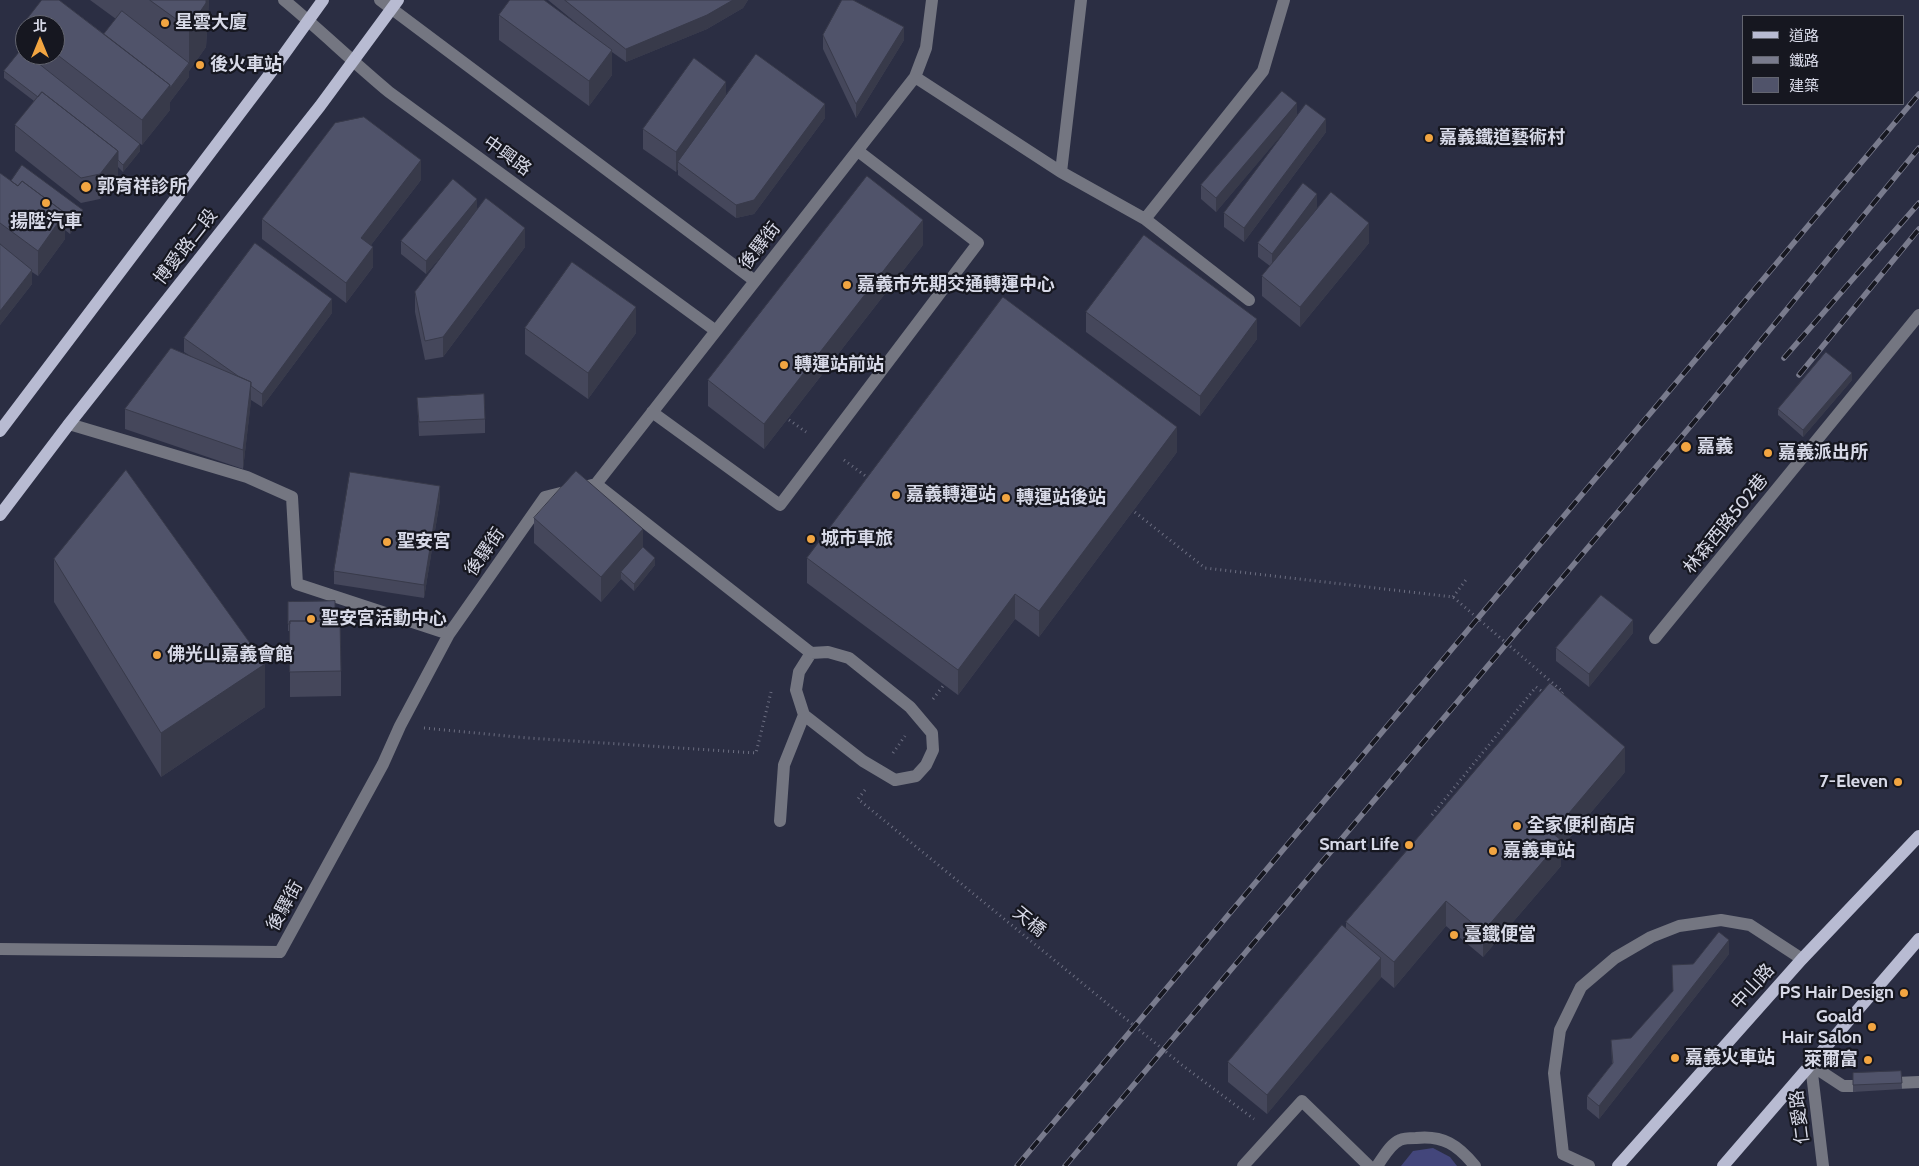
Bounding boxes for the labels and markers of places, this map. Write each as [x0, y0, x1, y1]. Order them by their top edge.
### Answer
place label: 星雲大廈 [175, 12, 247, 34]
marker: 星雲大廈 [159, 17, 171, 29]
place label: 後火車站 [210, 54, 282, 76]
marker: 後火車站 [194, 59, 206, 71]
place label: 嘉義鐵道藝術村 [1439, 127, 1565, 149]
marker: 嘉義鐵道藝術村 [1423, 132, 1435, 144]
place label: 郭育祥診所 [97, 176, 187, 198]
marker: 郭育祥診所 [79, 180, 93, 194]
marker: 揚陞汽車 [40, 197, 52, 209]
place label: 揚陞汽車 [10, 211, 82, 233]
place label: 嘉義市先期交通轉運中心 [857, 274, 1055, 296]
marker: 嘉義市先期交通轉運中心 [841, 279, 853, 291]
place label: 轉運站前站 [794, 354, 884, 376]
marker: 轉運站前站 [778, 359, 790, 371]
place label: 嘉義 [1697, 436, 1733, 458]
marker: 嘉義 [1679, 440, 1693, 454]
place label: 嘉義派出所 [1778, 442, 1868, 464]
marker: 嘉義派出所 [1762, 447, 1774, 459]
place label: 嘉義轉運站 [906, 484, 996, 506]
place label: 轉運站後站 [1016, 487, 1106, 509]
marker: 嘉義轉運站 [890, 489, 902, 501]
marker: 轉運站後站 [1000, 492, 1012, 504]
place label: 城市車旅 [821, 528, 893, 550]
place label: 聖安宮 [397, 531, 451, 553]
marker: 城市車旅 [805, 533, 817, 545]
marker: 聖安宮 [381, 536, 393, 548]
place label: 聖安宮活動中心 [321, 608, 447, 630]
marker: 聖安宮活動中心 [305, 613, 317, 625]
place label: 佛光山嘉義會館 [167, 644, 293, 666]
marker: 佛光山嘉義會館 [151, 649, 163, 661]
place label: 7-Eleven [1820, 771, 1888, 793]
marker: 7-Eleven [1892, 776, 1904, 788]
place label: 全家便利商店 [1527, 815, 1635, 837]
marker: 全家便利商店 [1511, 820, 1523, 832]
place label: Smart Life [1319, 834, 1399, 856]
marker: Smart Life [1403, 839, 1415, 851]
place label: 嘉義車站 [1503, 840, 1575, 862]
marker: 嘉義車站 [1487, 845, 1499, 857]
place label: 臺鐵便當 [1464, 924, 1536, 946]
marker: 臺鐵便當 [1448, 929, 1460, 941]
place label: PS Hair Design [1780, 982, 1894, 1004]
marker: PS Hair Design [1898, 987, 1910, 999]
place label: Goald Hair Salon [1782, 1006, 1862, 1048]
marker: Goald Hair Salon [1866, 1021, 1878, 1033]
place label: 嘉義火車站 [1685, 1047, 1775, 1069]
place label: 萊爾富 [1804, 1049, 1858, 1071]
marker: 嘉義火車站 [1669, 1052, 1681, 1064]
marker: 萊爾富 [1862, 1054, 1874, 1066]

